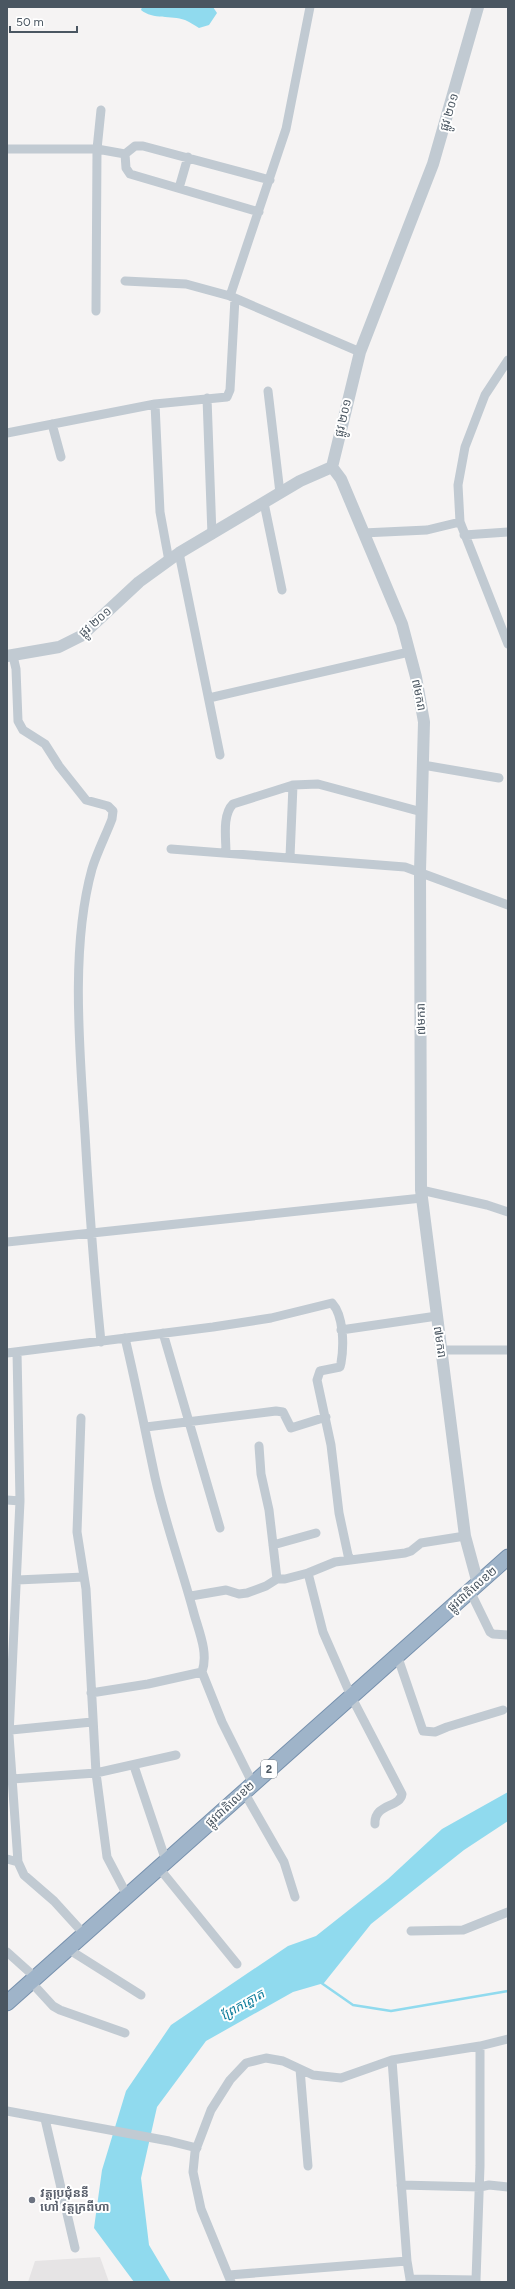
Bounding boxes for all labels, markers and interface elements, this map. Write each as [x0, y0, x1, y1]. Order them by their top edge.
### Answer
scale bar [10, 8, 77, 34]
text: 50 m [16, 15, 44, 29]
street label: ផ្លូវ ២០១ [437, 91, 465, 134]
street label: ផ្លូវ ២០១ [332, 398, 358, 439]
street label: ផ្លូវ ២០១ [76, 604, 117, 643]
street label: ៧មករា [409, 678, 429, 712]
street label: ៧មករា [414, 1003, 428, 1035]
street label: ៧មករា [431, 1325, 449, 1359]
street label: ផ្លូវជាតិលេខ២ [444, 1564, 502, 1617]
road number: 2 [261, 1760, 277, 1778]
street label: ផ្លូវជាតិលេខ២ [202, 1778, 260, 1832]
water label: ព្រែកត្នោត [218, 1986, 268, 2024]
place label: វត្តប្រជុំននី ហៅ វត្តក្រពីហា [40, 2185, 110, 2214]
marker: វត្តប្រជុំននី ហៅ វត្តក្រពីហា [27, 2195, 37, 2205]

